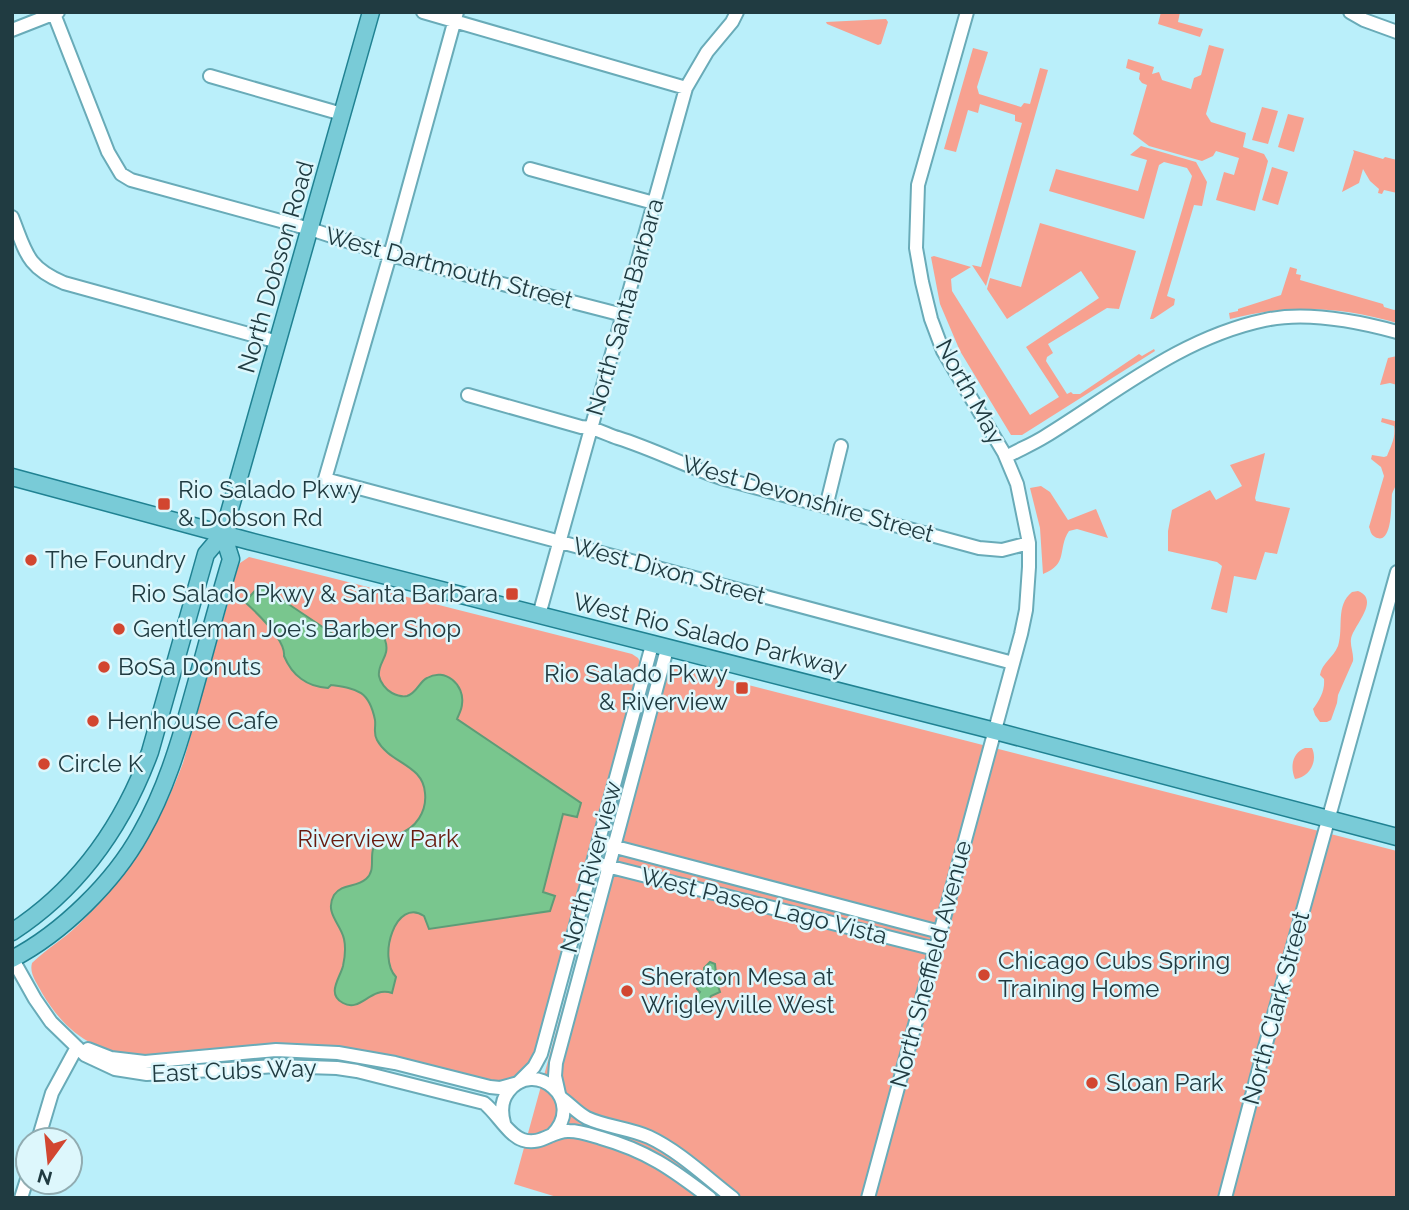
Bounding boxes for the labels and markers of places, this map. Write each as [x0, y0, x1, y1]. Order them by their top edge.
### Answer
place label: Rio Salado Pkwy & Dobson Rd [178, 475, 362, 532]
marker: Rio Salado Pkwy & Dobson Rd [156, 496, 172, 512]
place label: The Foundry [45, 545, 186, 574]
marker: The Foundry [23, 552, 39, 568]
place label: Rio Salado Pkwy & Santa Barbara [131, 579, 498, 608]
marker: Rio Salado Pkwy & Santa Barbara [504, 586, 520, 602]
place label: Gentleman Joe's Barber Shop [133, 614, 461, 643]
marker: Gentleman Joe's Barber Shop [111, 621, 127, 637]
place label: BoSa Donuts [118, 652, 261, 681]
marker: BoSa Donuts [96, 659, 112, 675]
place label: Rio Salado Pkwy & Riverview [544, 659, 728, 716]
marker: Rio Salado Pkwy & Riverview [734, 680, 750, 696]
place label: Henhouse Cafe [107, 706, 278, 735]
marker: Henhouse Cafe [85, 713, 101, 729]
place label: Circle K [58, 749, 144, 778]
marker: Circle K [36, 756, 52, 772]
place label: Chicago Cubs Spring Training Home [998, 946, 1230, 1003]
place label: Sheraton Mesa at Wrigleyville West [641, 962, 835, 1019]
marker: Chicago Cubs Spring Training Home [976, 967, 992, 983]
marker: Sheraton Mesa at Wrigleyville West [619, 983, 635, 999]
place label: Sloan Park [1106, 1068, 1224, 1097]
marker: Sloan Park [1084, 1075, 1100, 1091]

